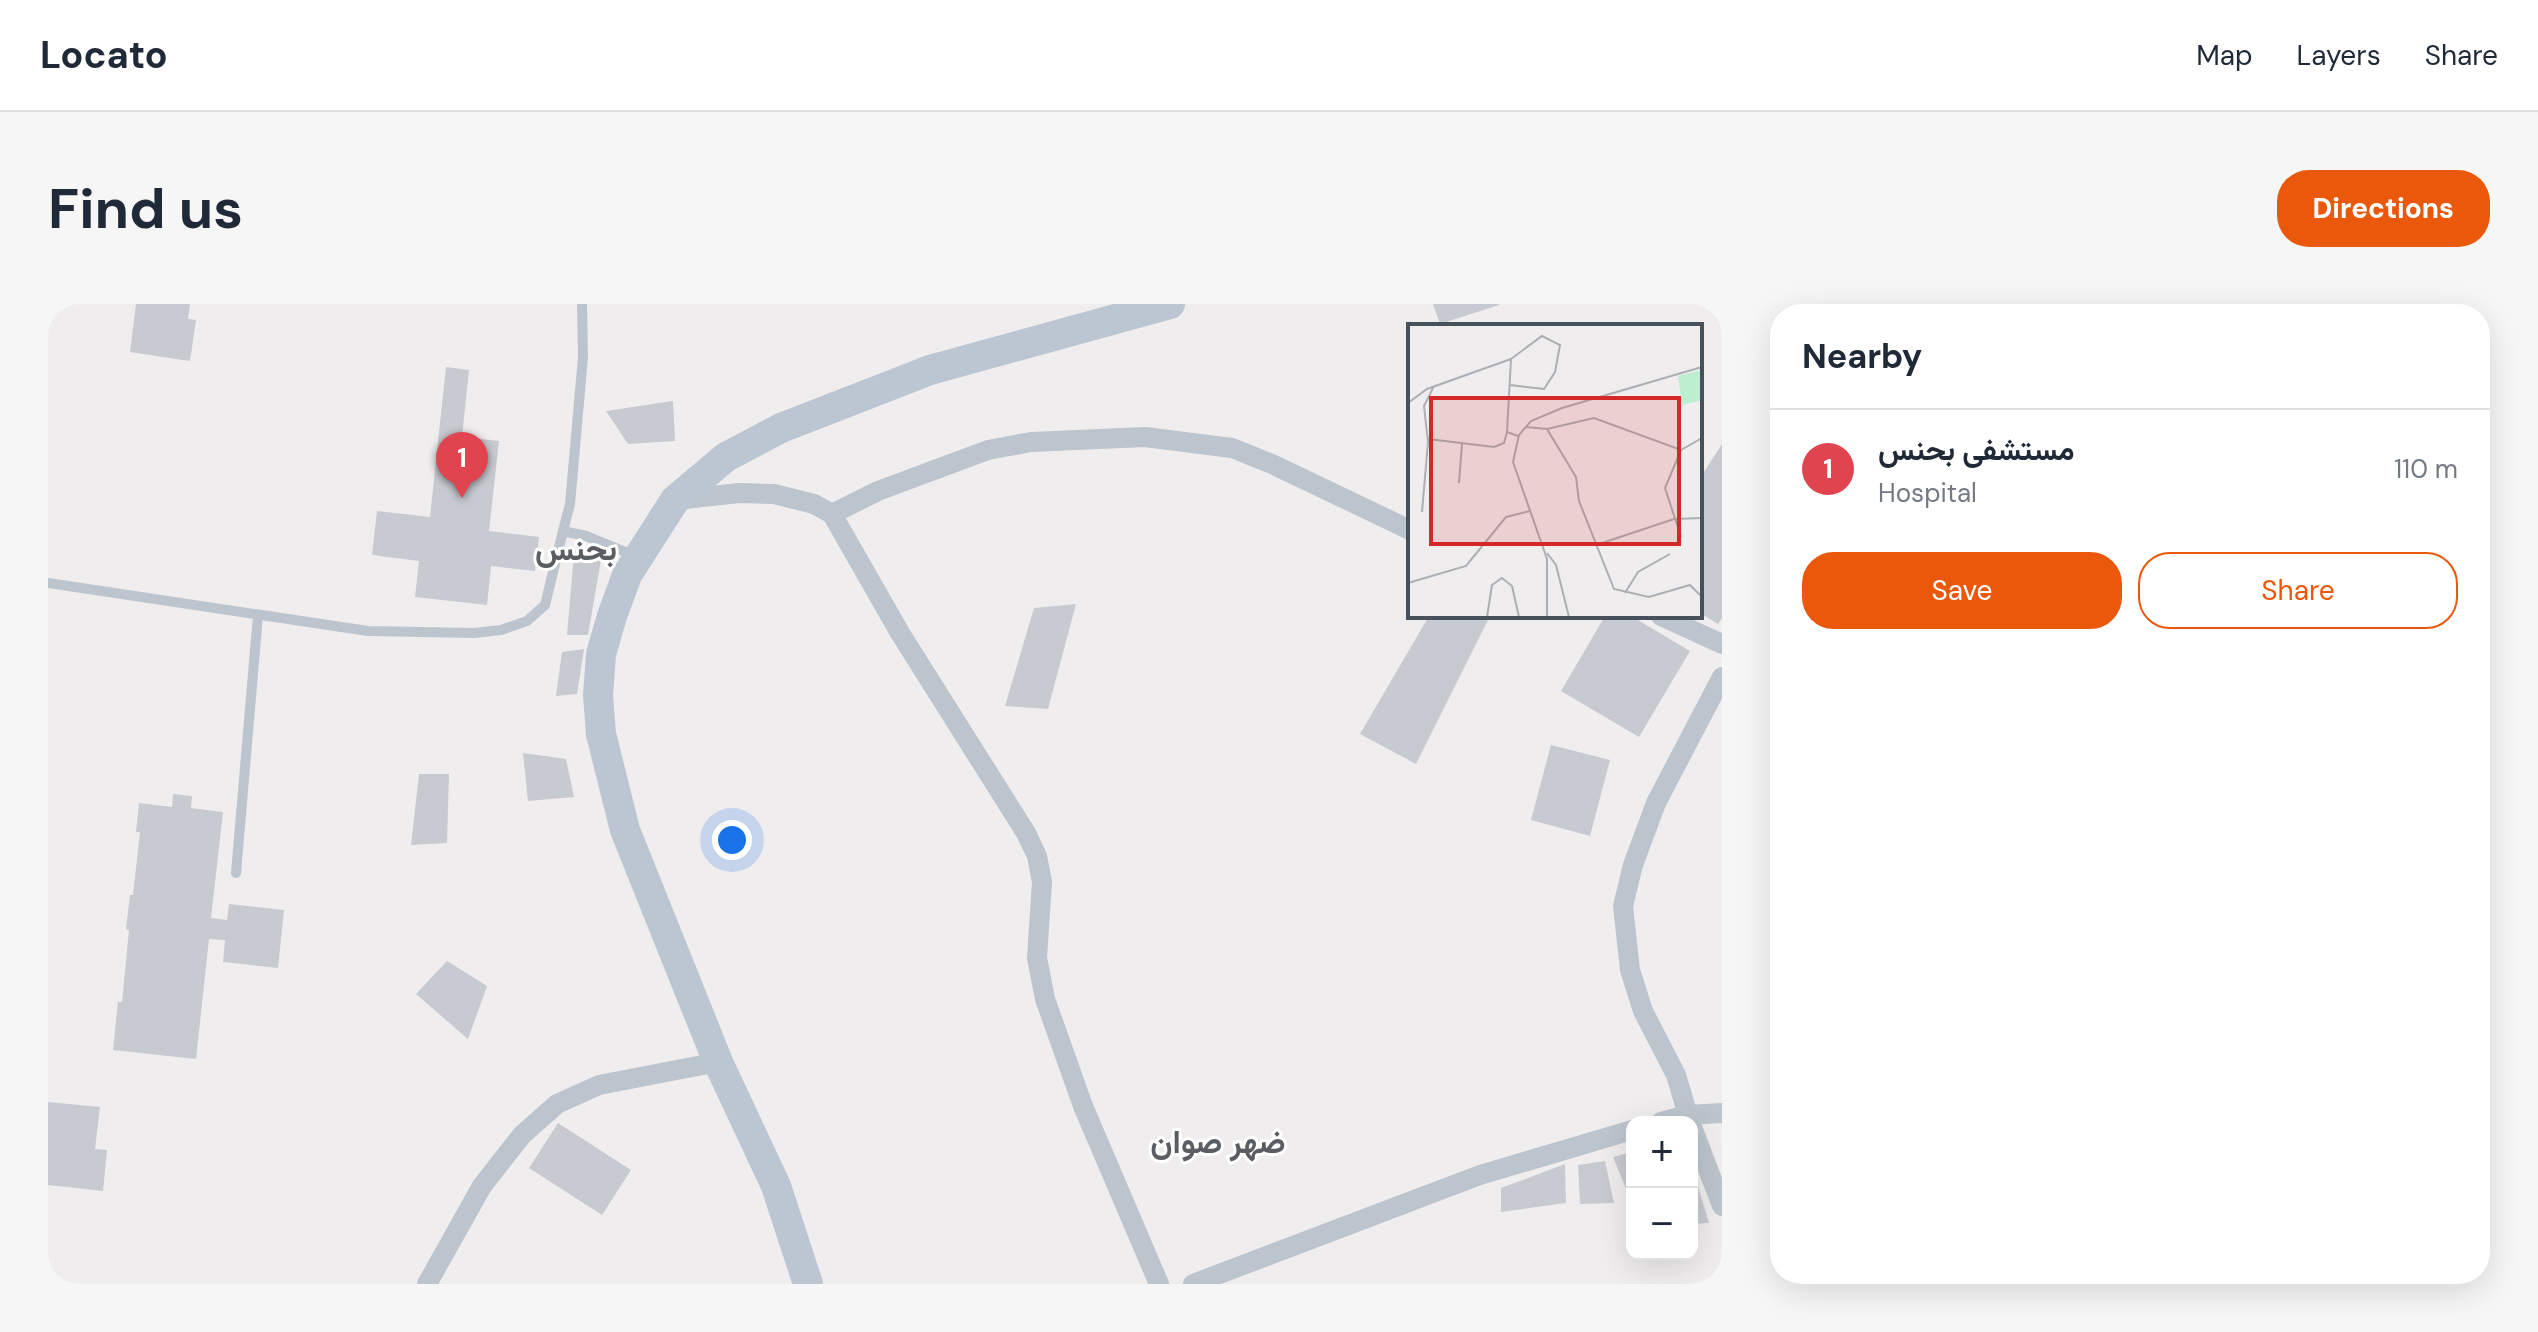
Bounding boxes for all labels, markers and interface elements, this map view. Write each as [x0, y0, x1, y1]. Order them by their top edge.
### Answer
text: Locato [40, 30, 168, 80]
text: Map [2196, 37, 2253, 74]
text: Layers [2297, 37, 2381, 74]
text: Share [2425, 37, 2498, 74]
button: Directions [2277, 170, 2490, 247]
text: Find us [48, 172, 243, 245]
inset map [1408, 324, 1702, 618]
text: Nearby [1802, 334, 1922, 379]
text: مستشفى بحنس [1878, 430, 2075, 469]
pin: 1 [436, 432, 488, 498]
text: 1 [1823, 452, 1833, 486]
text: 110 m [2394, 452, 2458, 486]
text: Hospital [1878, 476, 1977, 510]
district label: بحنس [535, 528, 617, 570]
button: Save [1802, 552, 2122, 629]
button: Share [2138, 552, 2458, 629]
your location [712, 820, 752, 860]
map controls [1626, 1116, 1698, 1260]
button: + [1626, 1116, 1698, 1188]
district label: ضهر صوان [1150, 1121, 1286, 1163]
button: − [1626, 1188, 1698, 1260]

